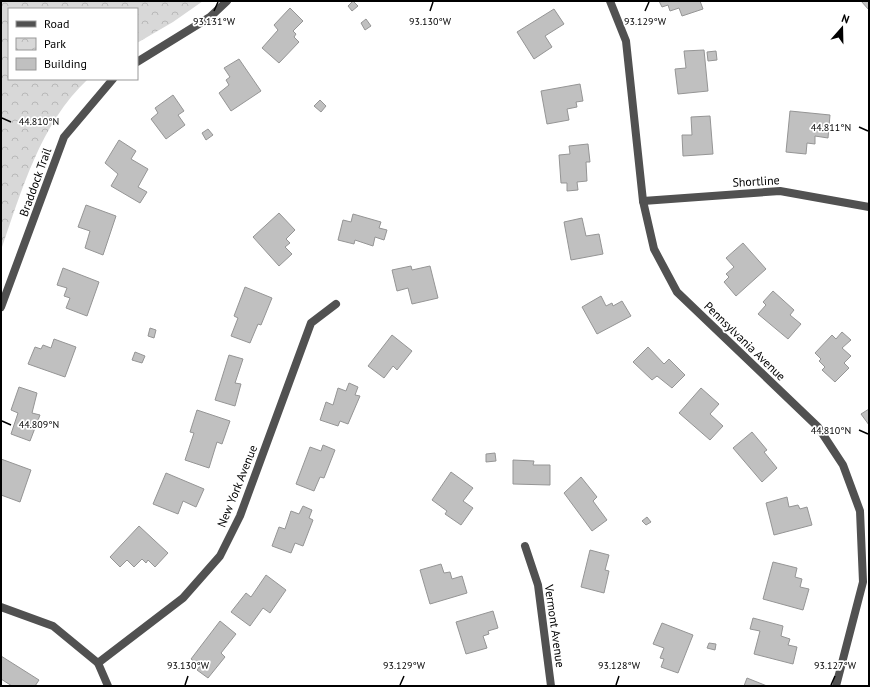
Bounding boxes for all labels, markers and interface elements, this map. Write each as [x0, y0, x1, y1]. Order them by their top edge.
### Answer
legend [8, 8, 138, 80]
north arrow [822, 8, 862, 48]
text: N [840, 11, 851, 26]
text: 93.131°W [193, 15, 236, 28]
text: 93.130°W [409, 15, 452, 28]
text: 93.129°W [624, 15, 667, 28]
text: Road [44, 16, 69, 31]
text: Park [44, 36, 66, 51]
text: Building [44, 56, 87, 71]
text: 44.810°N [19, 115, 59, 128]
text: 44.811°N [811, 121, 851, 134]
street label: Braddock Trail [16, 145, 55, 218]
street label: Shortline [732, 172, 780, 190]
street label: Pennsylvania Avenue [701, 298, 789, 384]
text: 44.809°N [19, 418, 59, 431]
text: 44.810°N [811, 424, 851, 437]
street label: New York Avenue [214, 443, 260, 529]
street label: Vermont Avenue [542, 583, 568, 668]
text: 93.130°W [167, 659, 210, 672]
text: 93.129°W [383, 659, 426, 672]
text: 93.128°W [598, 659, 641, 672]
text: 93.127°W [814, 659, 857, 672]

